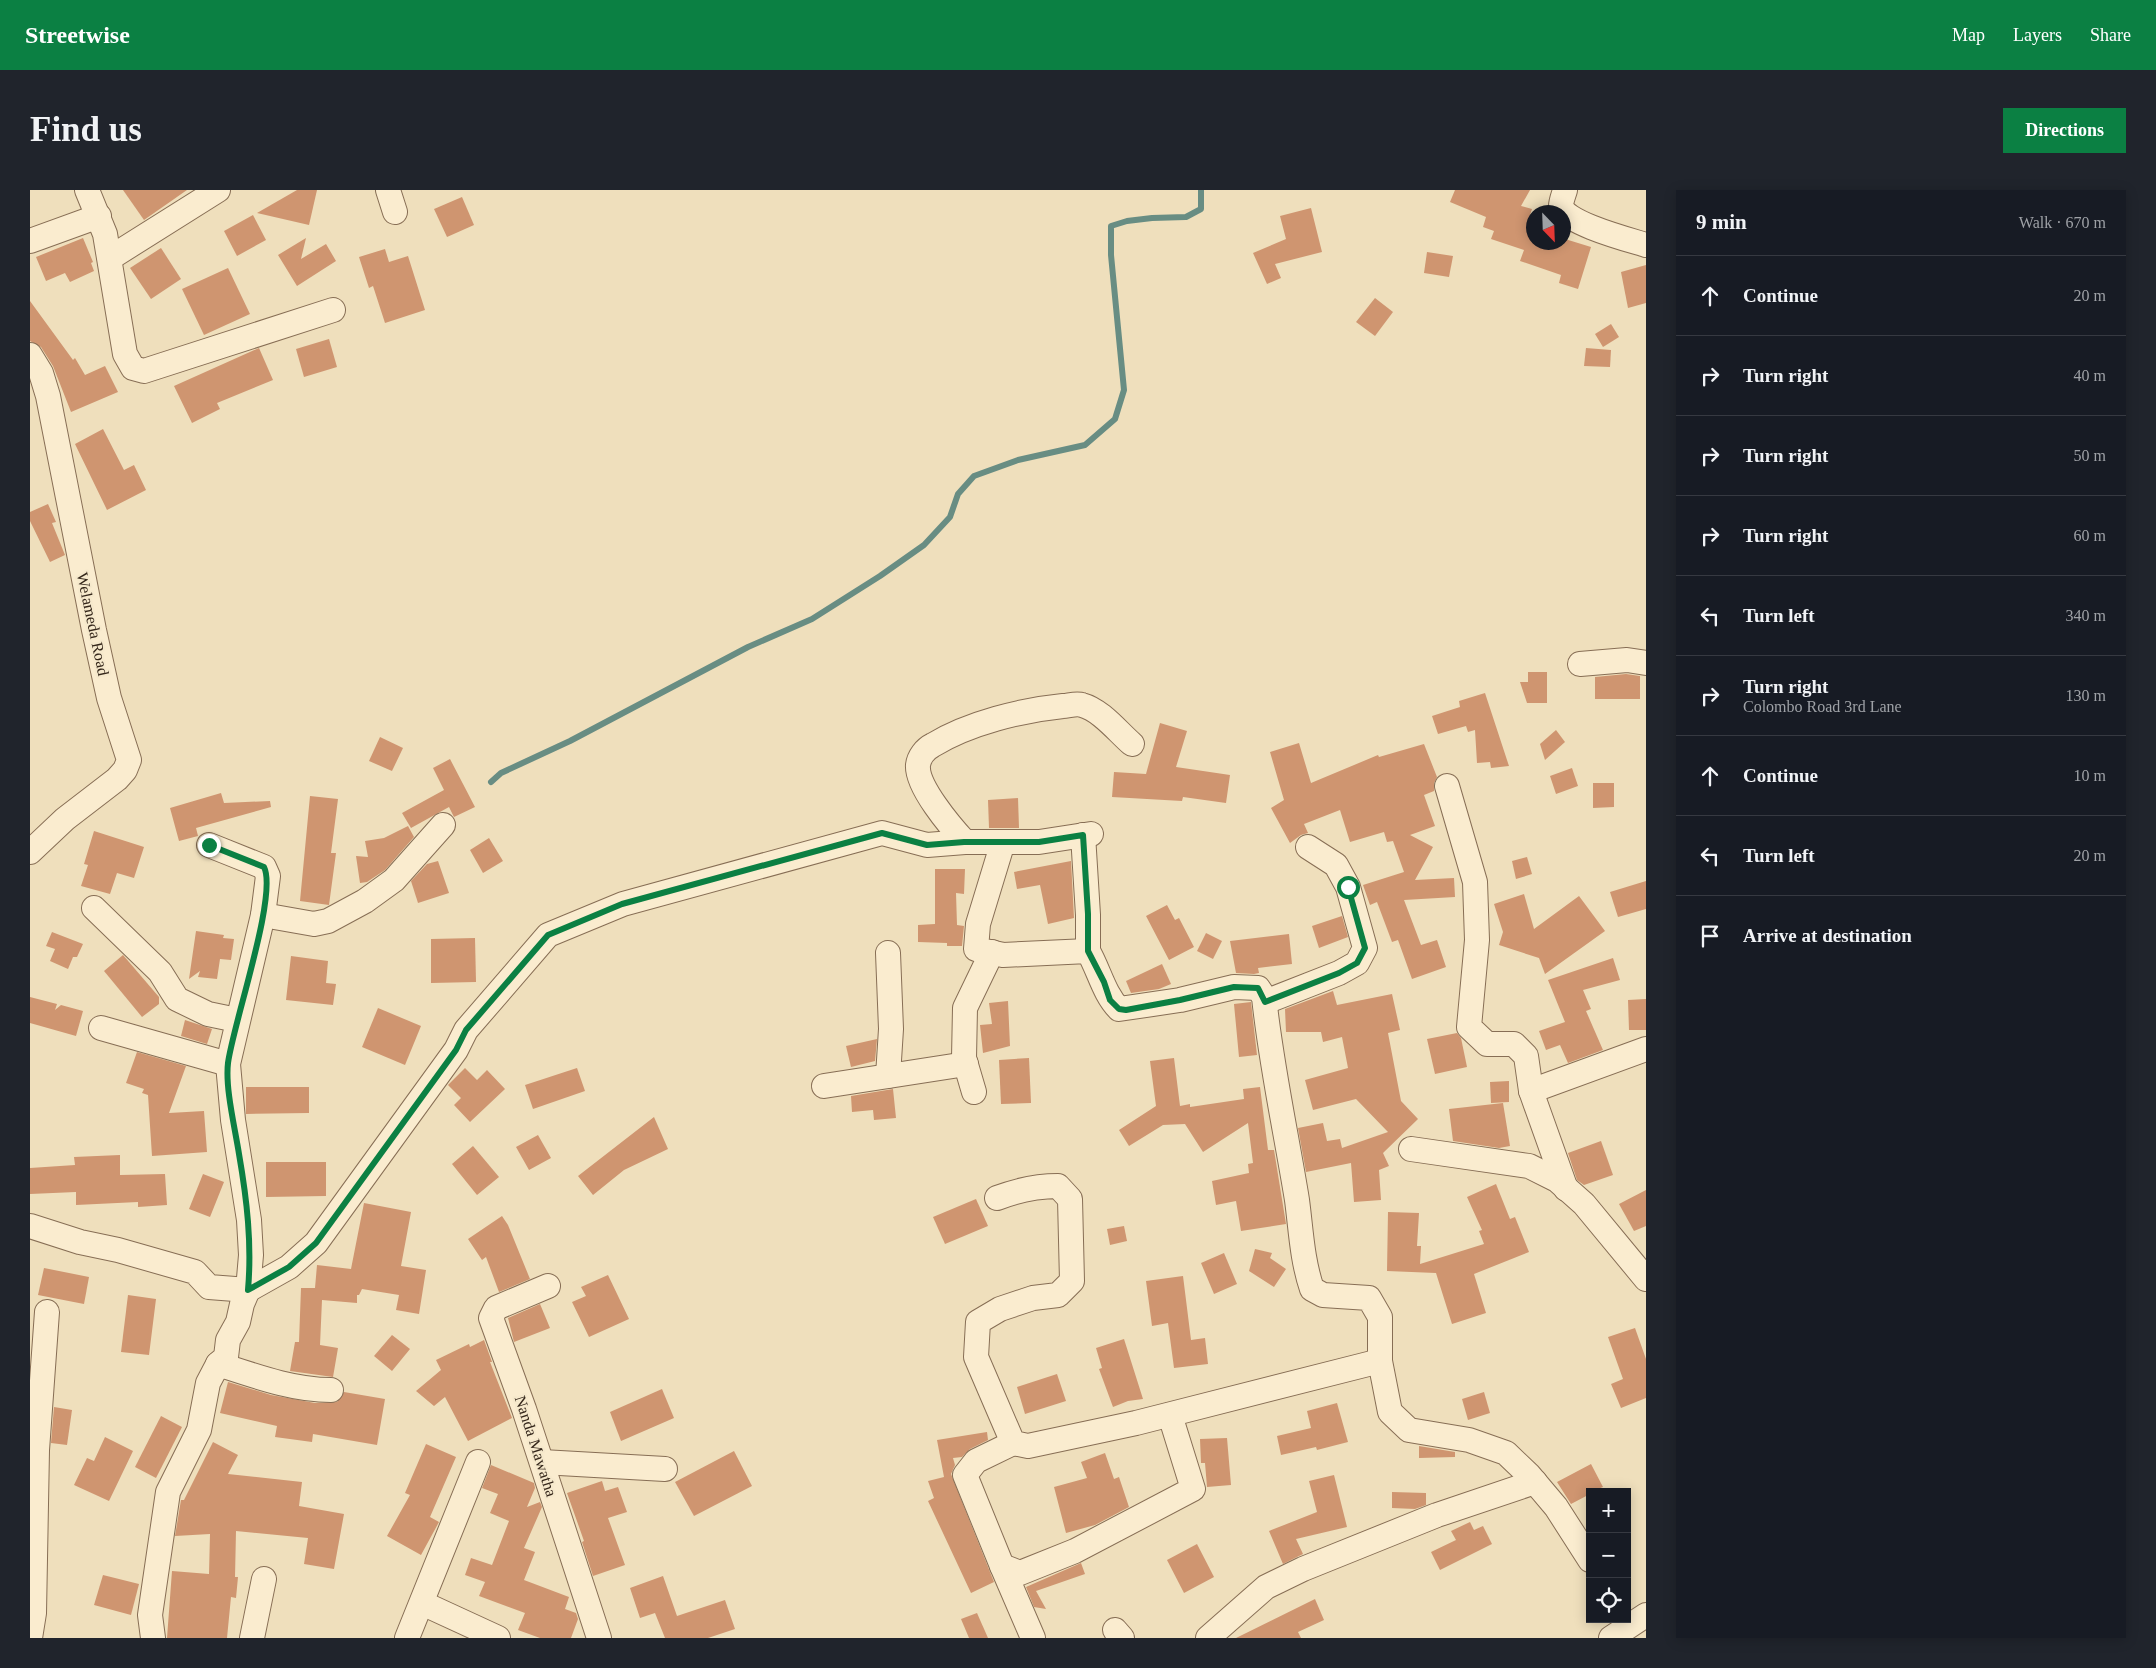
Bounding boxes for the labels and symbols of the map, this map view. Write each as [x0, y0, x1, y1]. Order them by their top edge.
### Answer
north arrow [1526, 205, 1571, 250]
street label: Welameda Road [74, 571, 112, 677]
route end [198, 834, 221, 857]
route start [1337, 876, 1360, 899]
street label: Nanda Mawatha [512, 1393, 560, 1499]

